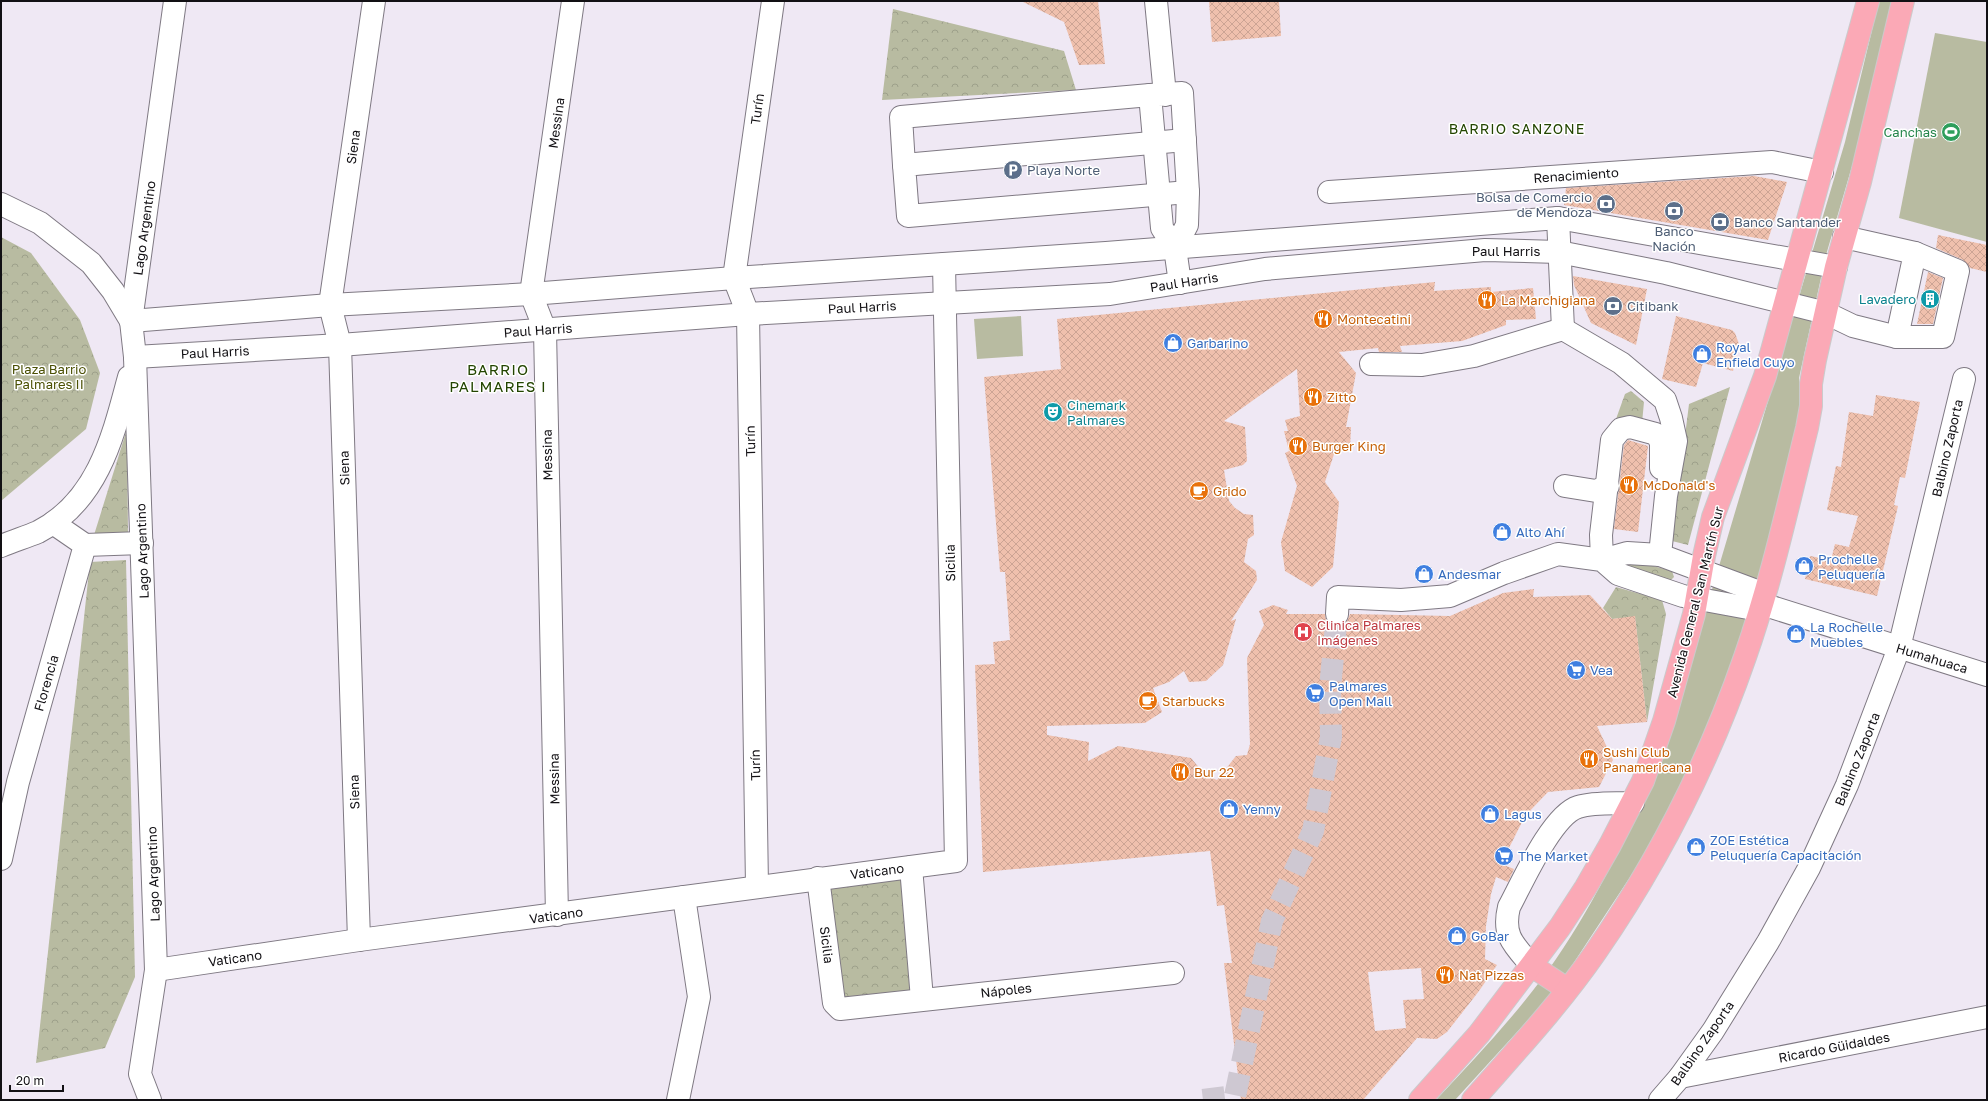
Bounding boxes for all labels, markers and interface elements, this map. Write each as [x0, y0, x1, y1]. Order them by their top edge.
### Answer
street label: Turín [747, 92, 767, 126]
street label: Messina [545, 96, 567, 150]
district label: BARRIO SANZONE [1449, 120, 1585, 137]
sports icon: Canchas [1940, 121, 1962, 143]
place label: Canchas [1884, 124, 1937, 140]
street label: Siena [343, 129, 363, 165]
parking icon: Playa Norte [1002, 159, 1024, 181]
place label: Playa Norte [1027, 162, 1100, 178]
street label: Renacimiento [1533, 164, 1619, 186]
street label: Lago Argentino [129, 179, 159, 276]
place label: Bolsa de Comercio de Mendoza [1476, 189, 1592, 220]
bank icon: Bolsa de Comercio de Mendoza [1595, 193, 1617, 215]
bank icon: Banco Nación [1663, 200, 1685, 222]
bank icon: Banco Santander [1709, 211, 1731, 233]
place label: Banco Santander [1734, 214, 1841, 230]
place label: Banco Nación [1652, 223, 1696, 254]
street label: Paul Harris [1472, 243, 1540, 259]
street label: Paul Harris [1149, 269, 1219, 295]
building icon: Lavadero [1919, 288, 1941, 310]
restaurant icon: La Marchigiana [1476, 289, 1498, 311]
place label: Lavadero [1859, 291, 1916, 307]
place label: La Marchigiana [1501, 292, 1595, 308]
bank icon: Citibank [1602, 295, 1624, 317]
street label: Paul Harris [827, 297, 897, 317]
place label: Citibank [1627, 298, 1679, 314]
restaurant icon: Montecatini [1312, 308, 1334, 330]
place label: Montecatini [1337, 311, 1411, 327]
street label: Paul Harris [503, 320, 573, 340]
shop icon: Garbarino [1162, 332, 1184, 354]
place label: Garbarino [1187, 335, 1248, 351]
place label: Royal Enfield Cuyo [1716, 339, 1795, 370]
street label: Paul Harris [180, 342, 250, 362]
shop icon: Royal Enfield Cuyo [1691, 343, 1713, 365]
district label: BARRIO PALMARES I [449, 360, 547, 395]
park label: Plaza Barrio Palmares II [12, 361, 87, 392]
restaurant icon: Zitto [1302, 386, 1324, 408]
place label: Zitto [1327, 389, 1357, 405]
place label: Cinemark Palmares [1067, 397, 1127, 428]
street label: Balbino Zaporta [1928, 398, 1966, 498]
theatre icon: Cinemark Palmares [1042, 401, 1064, 423]
street label: Turín [742, 425, 758, 457]
street label: Messina [539, 429, 555, 481]
restaurant icon: Burger King [1287, 435, 1309, 457]
place label: Burger King [1312, 438, 1386, 454]
street label: Siena [335, 450, 353, 486]
restaurant icon: McDonald's [1618, 474, 1640, 496]
place label: McDonald's [1643, 477, 1715, 493]
cafe icon: Grido [1188, 480, 1210, 502]
place label: Grido [1213, 483, 1247, 499]
street label: Lago Argentino [132, 503, 152, 599]
street label: Avenida General San Martín Sur [1663, 505, 1727, 699]
shop icon: Alto Ahí [1491, 521, 1513, 543]
place label: Alto Ahí [1516, 524, 1566, 540]
street label: Sicilia [942, 544, 958, 582]
place label: Prochelle Peluquería [1818, 551, 1885, 582]
shop icon: Prochelle Peluquería [1793, 555, 1815, 577]
shop icon: Andesmar [1413, 563, 1435, 585]
place label: Andesmar [1438, 566, 1501, 582]
place label: Clinica Palmares Imágenes [1317, 617, 1421, 648]
place label: La Rochelle Muebles [1810, 619, 1883, 650]
hospital icon: Clinica Palmares Imágenes [1292, 621, 1314, 643]
shop icon: La Rochelle Muebles [1785, 623, 1807, 645]
street label: Humahuaca [1894, 639, 1970, 677]
street label: Florencia [30, 653, 62, 713]
supermarket icon: Vea [1565, 659, 1587, 681]
place label: Vea [1590, 662, 1613, 678]
place label: Palmares Open Mall [1329, 678, 1392, 709]
supermarket icon: Palmares Open Mall [1304, 682, 1326, 704]
cafe icon: Starbucks [1137, 690, 1159, 712]
place label: Starbucks [1162, 693, 1225, 709]
street label: Balbino Zaporta [1831, 710, 1883, 808]
place label: Sushi Club Panamericana [1603, 744, 1691, 775]
restaurant icon: Sushi Club Panamericana [1578, 748, 1600, 770]
street label: Turín [747, 749, 763, 781]
street label: Messina [546, 753, 562, 805]
restaurant icon: Bur 22 [1169, 761, 1191, 783]
place label: Bur 22 [1194, 764, 1234, 780]
street label: Siena [345, 774, 363, 810]
shop icon: Yenny [1218, 798, 1240, 820]
place label: Yenny [1243, 801, 1282, 817]
shop icon: Lagus [1479, 803, 1501, 825]
place label: Lagus [1504, 806, 1542, 822]
street label: Lago Argentino [143, 826, 163, 922]
place label: ZOE Estética Peluquería Capacitación [1710, 832, 1862, 863]
shop icon: ZOE Estética Peluquería Capacitación [1685, 836, 1707, 858]
supermarket icon: The Market [1493, 845, 1515, 867]
place label: The Market [1518, 848, 1588, 864]
street label: Vaticano [849, 860, 905, 882]
street label: Vaticano [528, 903, 584, 927]
street label: Sicilia [817, 925, 837, 965]
shop icon: GoBar [1446, 925, 1468, 947]
place label: GoBar [1471, 928, 1509, 944]
street label: Vaticano [207, 946, 263, 970]
restaurant icon: Nat Pizzas [1434, 964, 1456, 986]
place label: Nat Pizzas [1459, 967, 1524, 983]
street label: Nápoles [980, 979, 1033, 1001]
street label: Balbino Zaporta [1667, 998, 1737, 1088]
street label: Ricardo Güidaldes [1777, 1028, 1891, 1066]
scale bar [10, 1067, 63, 1093]
text: 20 m [16, 1073, 44, 1088]

